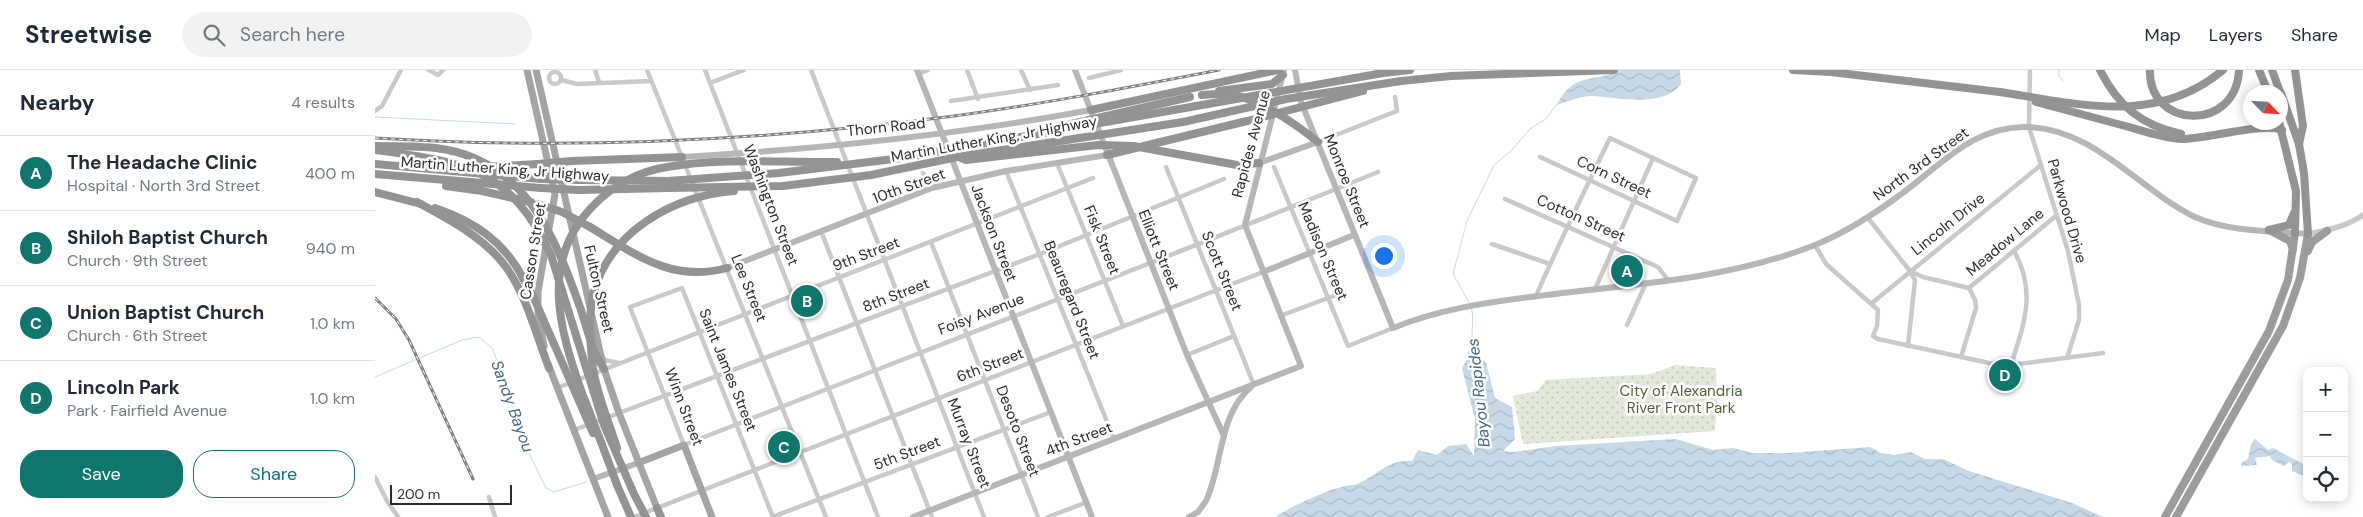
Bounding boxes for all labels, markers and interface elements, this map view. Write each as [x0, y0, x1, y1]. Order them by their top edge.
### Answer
search box [182, 12, 532, 57]
text: Streetwise [25, 19, 152, 50]
icon: search [200, 21, 228, 49]
text: Search here [240, 22, 345, 47]
text: Map [2145, 23, 2181, 47]
text: Layers [2209, 23, 2263, 47]
text: Share [2291, 23, 2338, 47]
north arrow [2243, 85, 2288, 130]
street label: Rapides Avenue [1227, 88, 1275, 200]
text: Nearby [20, 89, 94, 117]
text: 4 results [291, 92, 355, 113]
street label: Martin Luther King, Jr Highway [889, 111, 1099, 167]
street label: Thorn Road [846, 113, 926, 141]
street label: North 3rd Street [1869, 123, 1973, 205]
street label: Monroe Street [1319, 131, 1375, 231]
street label: Washington Street [739, 141, 803, 269]
text: The Headache Clinic [67, 150, 258, 175]
street label: Corn Street [1573, 151, 1655, 203]
street label: Martin Luther King, Jr Highway [400, 152, 611, 186]
street label: Parkwood Drive [2043, 157, 2091, 265]
text: A [30, 163, 42, 184]
text: 400 m [305, 163, 355, 184]
street label: 10th Street [870, 164, 948, 208]
text: Hospital · North 3rd Street [67, 175, 260, 196]
street label: Jackson Street [966, 181, 1022, 285]
street label: Lincoln Drive [1907, 188, 1989, 260]
street label: Cotton Street [1534, 190, 1629, 246]
street label: Madison Street [1293, 199, 1353, 303]
street label: Casson Street [515, 201, 551, 301]
street label: Fisk Street [1079, 202, 1125, 278]
street label: Meadow Lane [1962, 204, 2048, 280]
street label: Elliott Street [1134, 207, 1184, 294]
text: Shiloh Baptist Church [67, 225, 268, 250]
street label: Scott Street [1197, 228, 1247, 314]
street label: 9th Street [830, 232, 903, 276]
text: B [31, 238, 41, 259]
text: 940 m [306, 238, 355, 259]
street label: Beauregard Street [1039, 238, 1105, 362]
street label: Fulton Street [579, 243, 619, 335]
your location [1371, 243, 1397, 269]
text: Church · 9th Street [67, 250, 208, 271]
street label: Lee Street [726, 251, 772, 325]
pin: A [1611, 252, 1643, 290]
street label: 8th Street [860, 273, 932, 317]
pin: B [791, 282, 823, 320]
street label: Foisy Avenue [935, 288, 1027, 340]
text: Union Baptist Church [67, 300, 264, 325]
street label: Saint James Street [694, 306, 762, 434]
text: C [30, 313, 42, 334]
text: 1.0 km [310, 313, 355, 334]
text: Church · 6th Street [67, 325, 208, 346]
water label: Bayou Rapides [1462, 337, 1495, 448]
street label: 6th Street [954, 343, 1027, 387]
pin: D [1989, 356, 2021, 394]
water label: Sandy Bayou [486, 357, 539, 455]
street label: Winn Street [660, 365, 708, 449]
map controls [2303, 367, 2348, 502]
button: + [2303, 367, 2348, 412]
text: Lincoln Park [67, 375, 180, 400]
park label: City of Alexandria River Front Park [1620, 381, 1742, 418]
street label: Desoto Street [991, 383, 1045, 480]
text: D [30, 388, 42, 409]
text: 1.0 km [310, 388, 355, 409]
street label: Murray Street [943, 395, 995, 491]
text: Park · Fairfield Avenue [67, 400, 227, 421]
button: − [2303, 412, 2348, 457]
street label: 4th Street [1043, 417, 1115, 461]
pin: C [768, 428, 800, 466]
street label: 5th Street [871, 431, 943, 475]
button: Save [20, 450, 183, 498]
button: Share [193, 450, 355, 498]
button: locate [2303, 457, 2348, 502]
scale bar [390, 482, 513, 505]
text: 200 m [397, 485, 440, 503]

